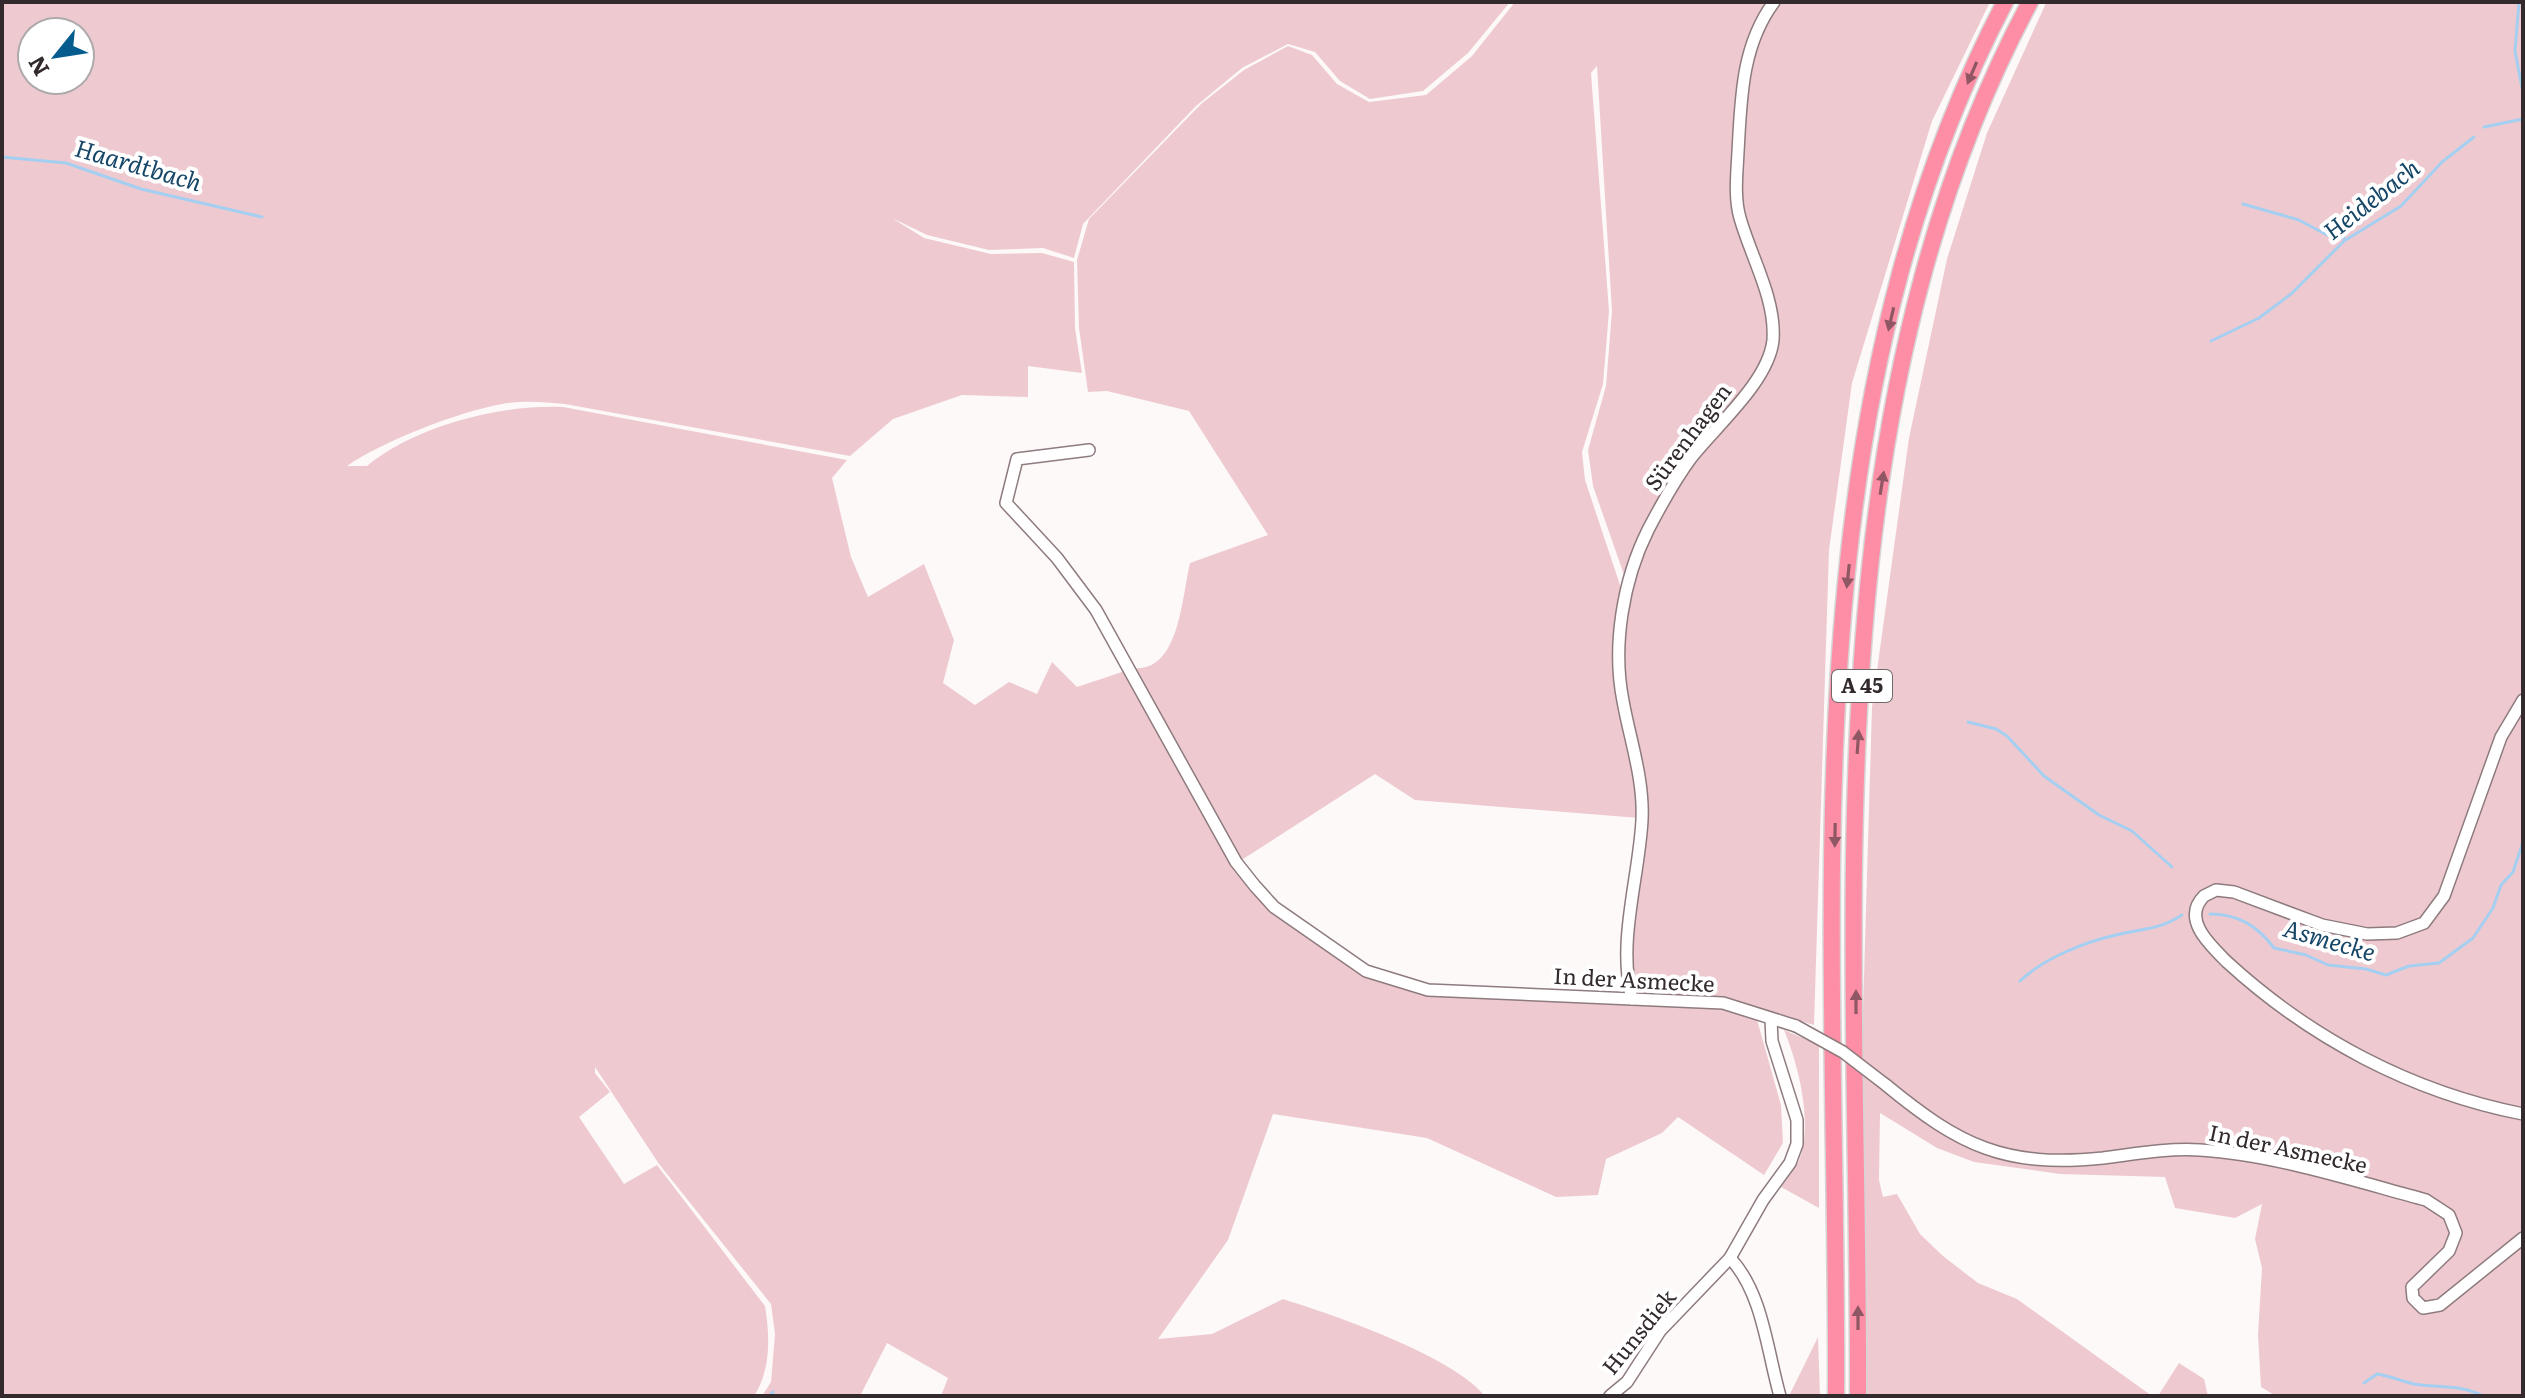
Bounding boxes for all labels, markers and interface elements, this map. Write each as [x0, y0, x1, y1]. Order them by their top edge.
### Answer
north arrow [16, 16, 96, 96]
text: N [18, 51, 56, 83]
one-way arrow [1966, 61, 1979, 85]
water label: Haardtbach [71, 129, 206, 198]
water label: Heidebach [2315, 149, 2426, 247]
one-way arrow [1884, 307, 1897, 332]
street label: Sürenhagen [1635, 376, 1738, 497]
one-way arrow [1876, 470, 1888, 495]
one-way arrow [1842, 563, 1855, 588]
road number: A 45 [1832, 670, 1892, 702]
one-way arrow [1852, 729, 1865, 754]
one-way arrow [1828, 823, 1841, 848]
water label: Asmecke [2280, 909, 2380, 968]
street label: In der Asmecke [1553, 958, 1716, 999]
one-way arrow [1850, 989, 1862, 1014]
street label: In der Asmecke [2206, 1115, 2371, 1180]
street label: Hunsdiek [1593, 1281, 1683, 1381]
one-way arrow [1852, 1305, 1864, 1330]

